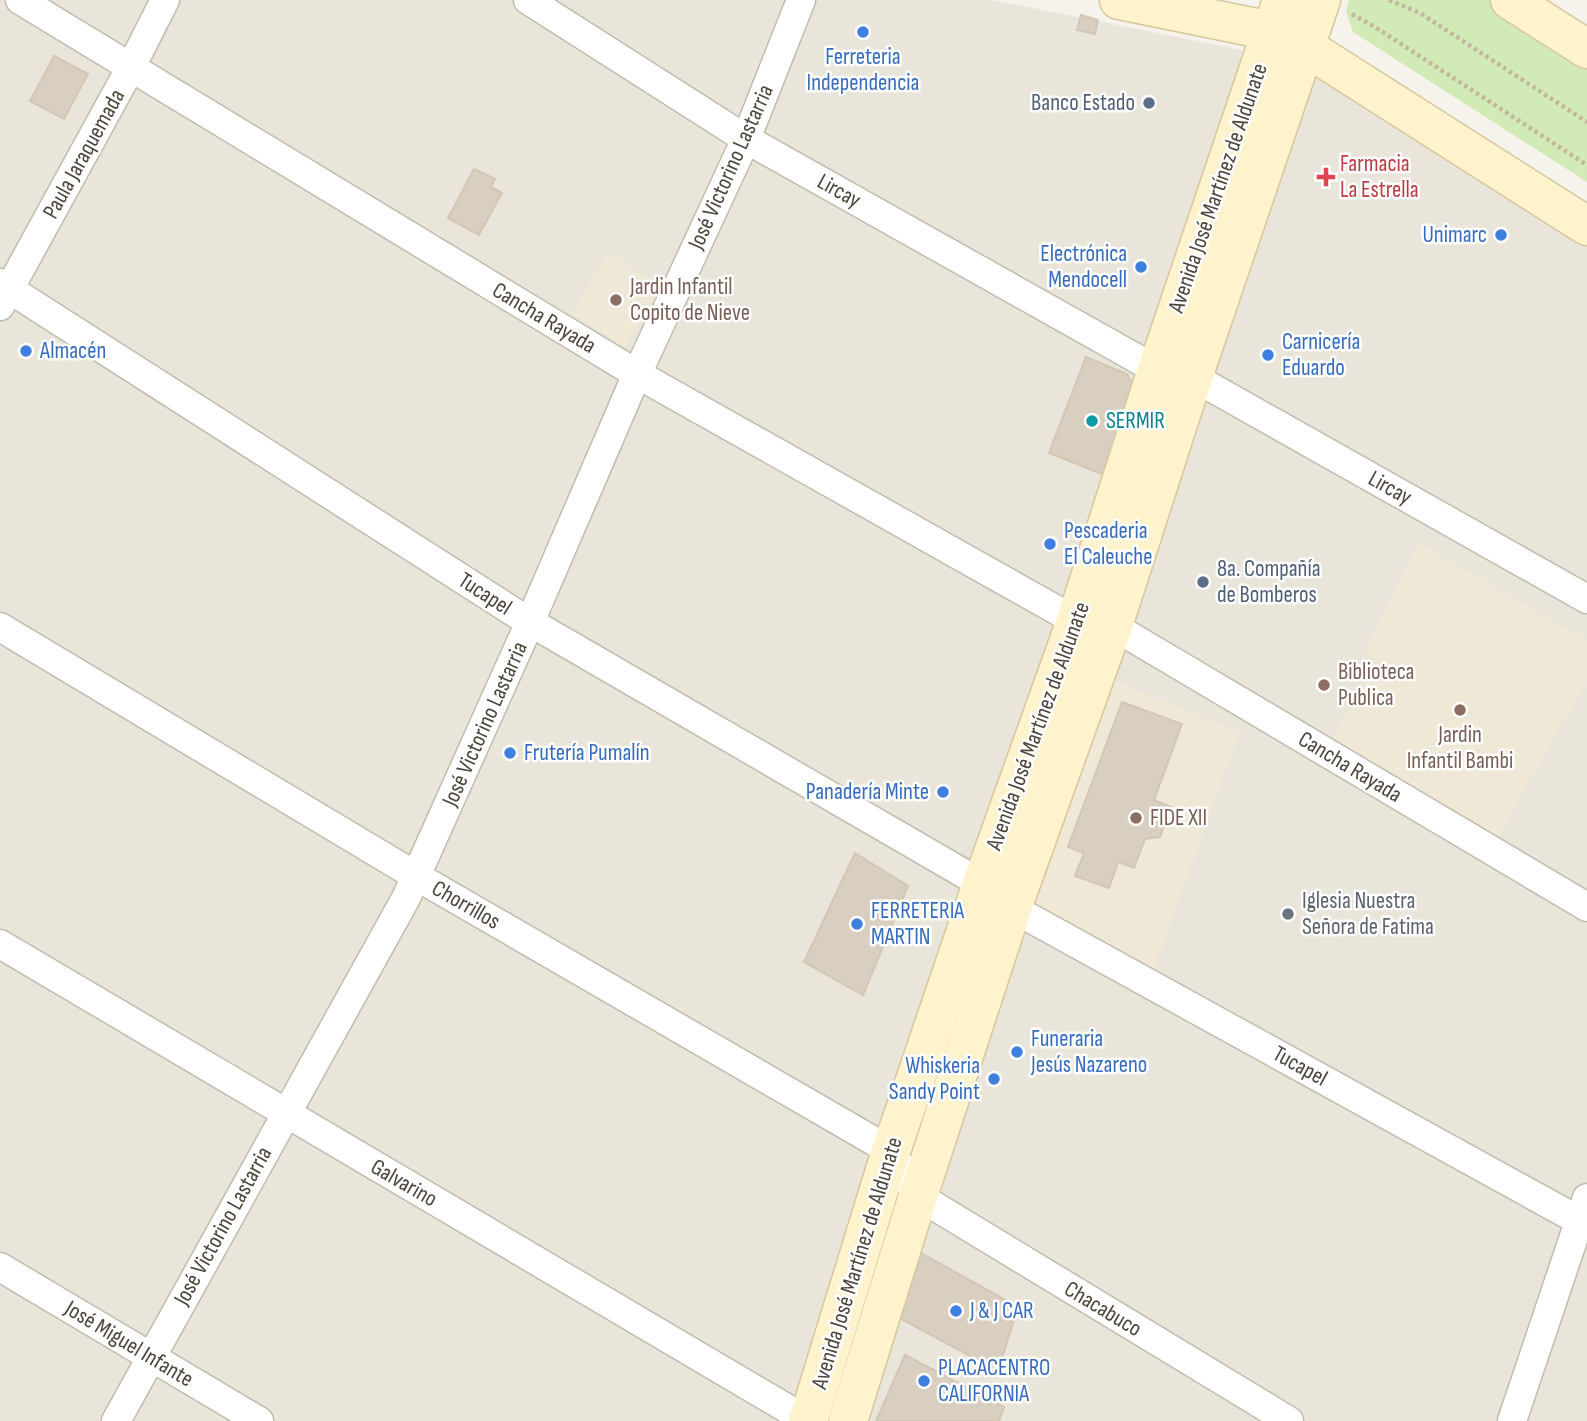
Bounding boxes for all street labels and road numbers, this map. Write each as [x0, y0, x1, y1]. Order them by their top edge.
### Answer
street label: Avenida José Martínez de Aldunate [1162, 60, 1274, 317]
street label: José Victorino Lastarria [682, 80, 780, 255]
street label: Paula Jaraquemada [37, 84, 131, 224]
street label: Lircay [812, 168, 866, 214]
street label: Cancha Rayada [487, 276, 601, 360]
street label: Lircay [1363, 465, 1417, 511]
street label: Tucapel [453, 566, 517, 622]
street label: Avenida José Martínez de Aldunate [980, 598, 1096, 855]
street label: José Victorino Lastarria [436, 637, 534, 812]
street label: Cancha Rayada [1293, 725, 1407, 809]
street label: Chorrillos [427, 874, 505, 936]
street label: Tucapel [1268, 1040, 1332, 1092]
street label: Avenida José Martínez de Aldunate [805, 1134, 909, 1393]
street label: José Victorino Lastarria [167, 1142, 278, 1311]
street label: Galvarino [366, 1153, 442, 1213]
street label: Chacabuco [1059, 1275, 1147, 1343]
street label: José Miguel Infante [59, 1294, 198, 1393]

